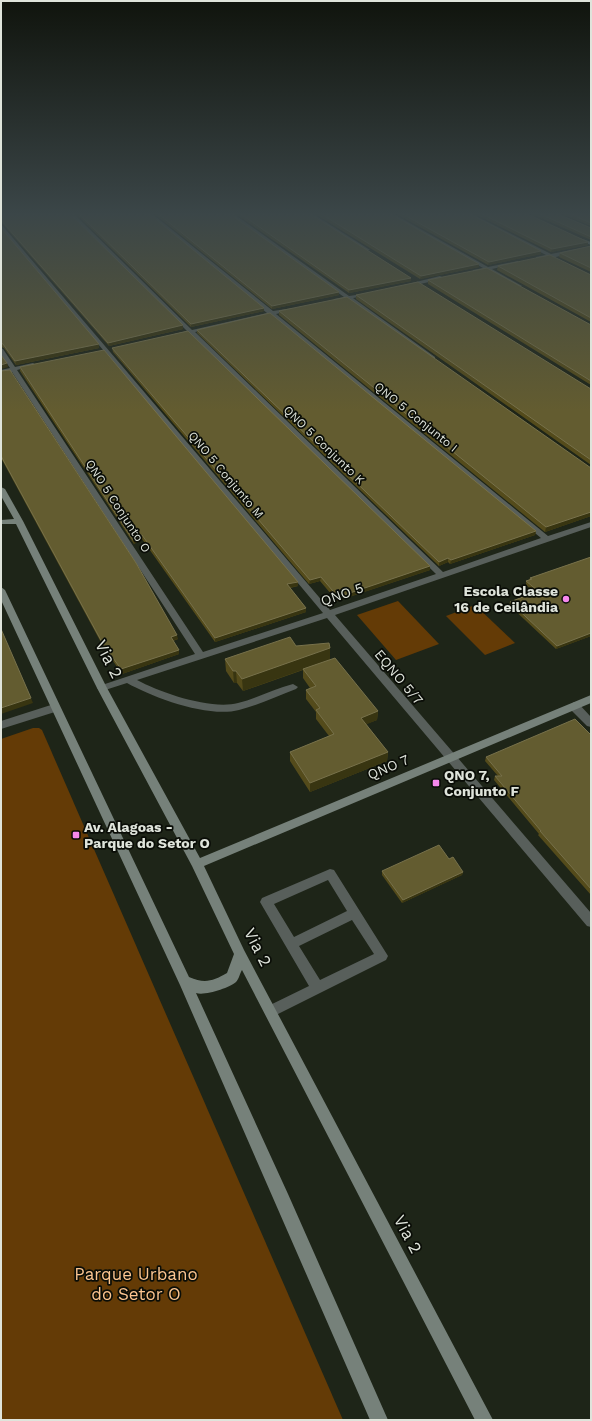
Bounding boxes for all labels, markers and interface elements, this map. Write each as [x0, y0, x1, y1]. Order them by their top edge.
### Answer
street label: QNO 5 Conjunto I [372, 379, 460, 455]
street label: QNO 5 Conjunto K [281, 403, 367, 487]
street label: QNO 5 Conjunto M [186, 429, 266, 521]
street label: QNO 5 Conjunto O [83, 457, 153, 555]
street label: QNO 5 [319, 579, 365, 609]
place label: Escola Classe 16 de Ceilândia [454, 583, 559, 615]
marker: Escola Classe 16 de Ceilândia [561, 594, 571, 604]
street label: Via 2 [91, 636, 127, 682]
street label: EQNO 5/7 [371, 646, 427, 708]
street label: QNO 7 [365, 751, 411, 783]
place label: QNO 7, Conjunto F [444, 767, 519, 799]
marker: QNO 7, Conjunto F [431, 778, 441, 788]
place label: Av. Alagoas - Parque do Setor O [84, 819, 210, 851]
marker: Av. Alagoas - Parque do Setor O [71, 830, 81, 840]
street label: Via 2 [240, 924, 276, 970]
street label: Via 2 [390, 1211, 426, 1257]
park label: Parque Urbano do Setor O [74, 1264, 198, 1304]

